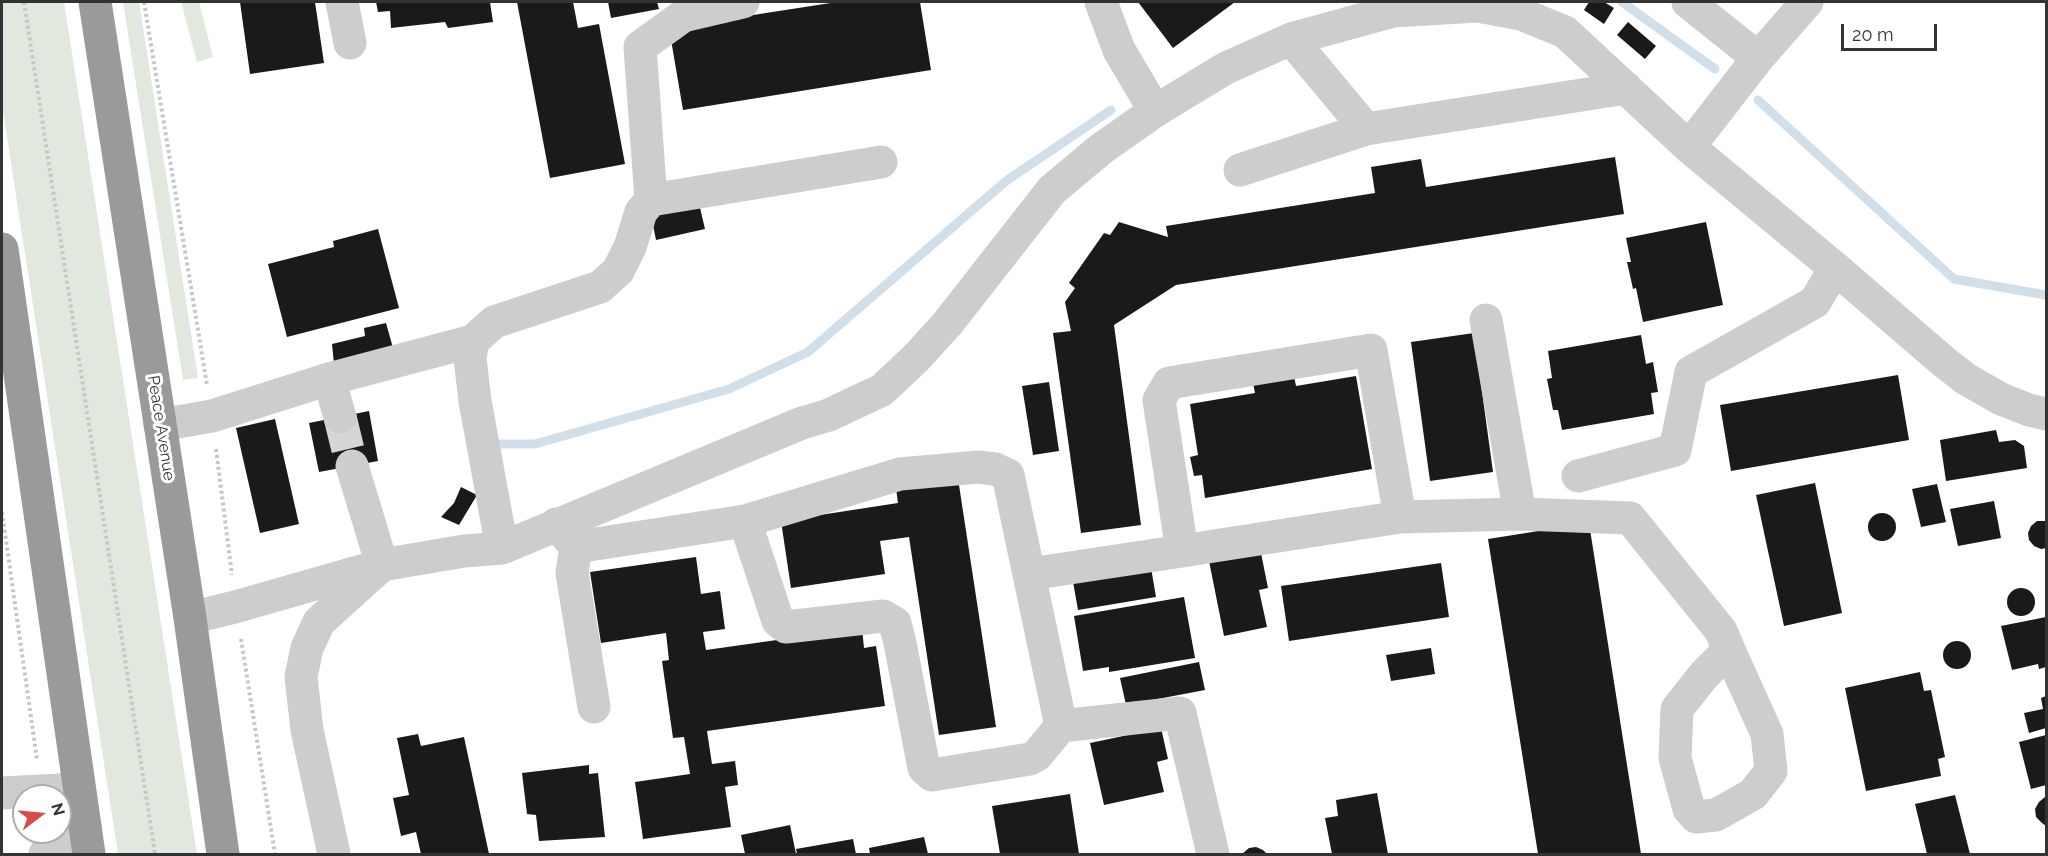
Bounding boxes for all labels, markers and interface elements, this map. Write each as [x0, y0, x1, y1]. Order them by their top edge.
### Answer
scale bar [1844, 12, 1940, 50]
text: 20 m [1852, 24, 1894, 45]
street label: Peace Avenue [143, 374, 179, 482]
north arrow [12, 784, 72, 844]
text: N [47, 801, 69, 818]

